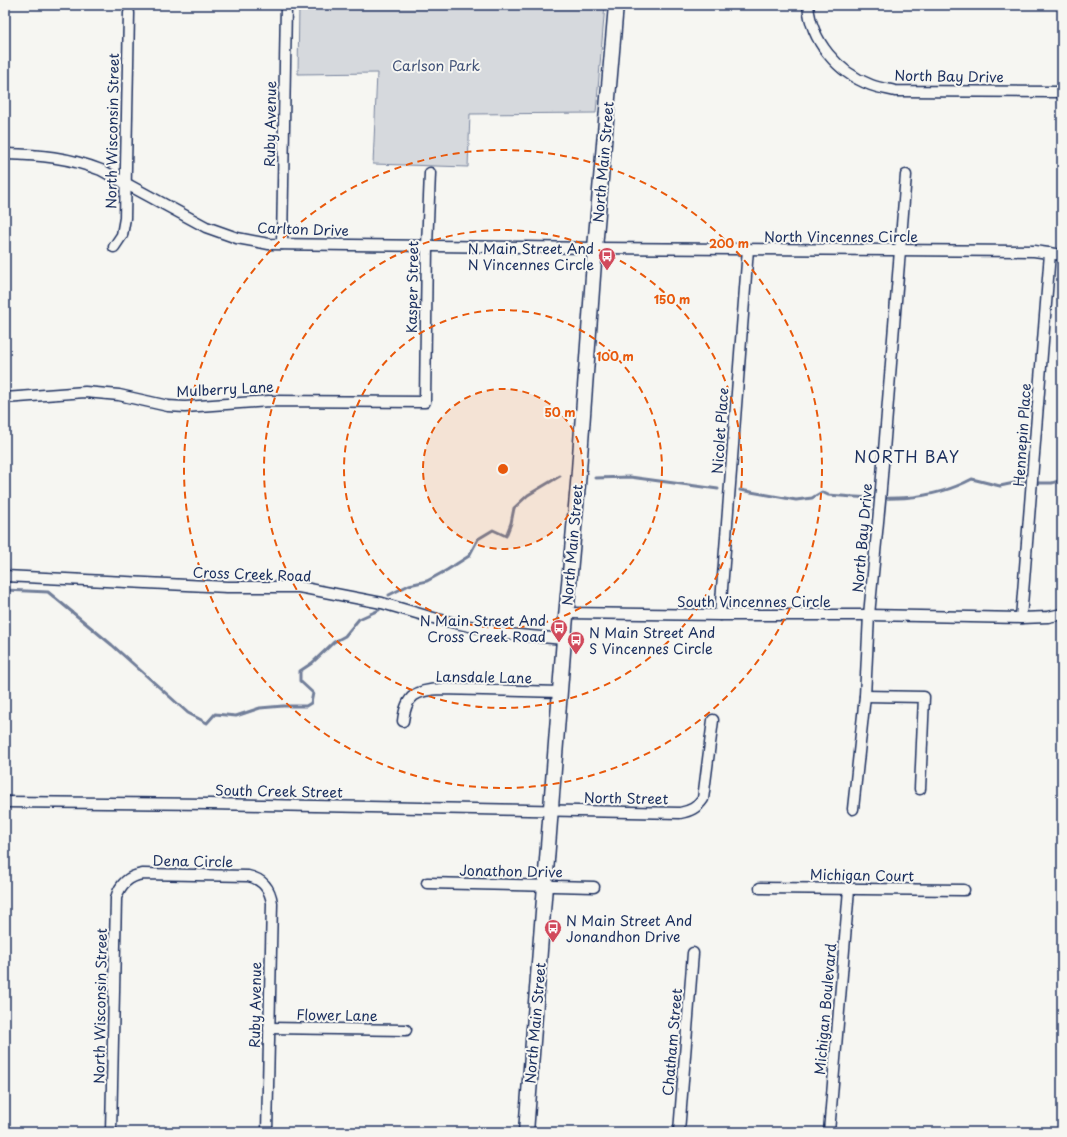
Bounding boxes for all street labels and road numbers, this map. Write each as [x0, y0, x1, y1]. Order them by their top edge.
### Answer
street label: North Wisconsin Street [100, 53, 124, 209]
street label: North Bay Drive [894, 65, 1004, 87]
street label: Ruby Avenue [259, 80, 281, 167]
street label: North Main Street [587, 100, 619, 223]
street label: Carlton Drive [257, 217, 349, 241]
street label: North Vincennes Circle [764, 226, 918, 247]
street label: Kasper Street [401, 240, 423, 333]
street label: Mulberry Lane [176, 376, 275, 402]
street label: Hennepin Place [1008, 383, 1036, 487]
street label: Nicolet Place [707, 387, 733, 475]
street label: North Main Street [556, 483, 588, 606]
street label: North Bay Drive [847, 483, 877, 593]
street label: Cross Creek Road [192, 561, 312, 587]
street label: South Vincennes Circle [677, 591, 831, 612]
street label: Lansdale Lane [435, 666, 533, 688]
street label: South Creek Street [215, 779, 343, 803]
street label: North Street [584, 787, 669, 809]
street label: Dena Circle [153, 850, 234, 872]
street label: Jonathon Drive [459, 860, 563, 882]
street label: Michigan Court [810, 864, 915, 886]
street label: North Wisconsin Street [88, 928, 112, 1084]
street label: Michigan Boulevard [809, 942, 841, 1076]
street label: Ruby Avenue [244, 961, 266, 1048]
street label: North Main Street [519, 961, 551, 1084]
street label: Chatham Street [657, 987, 687, 1097]
street label: Flower Lane [296, 1004, 378, 1026]

